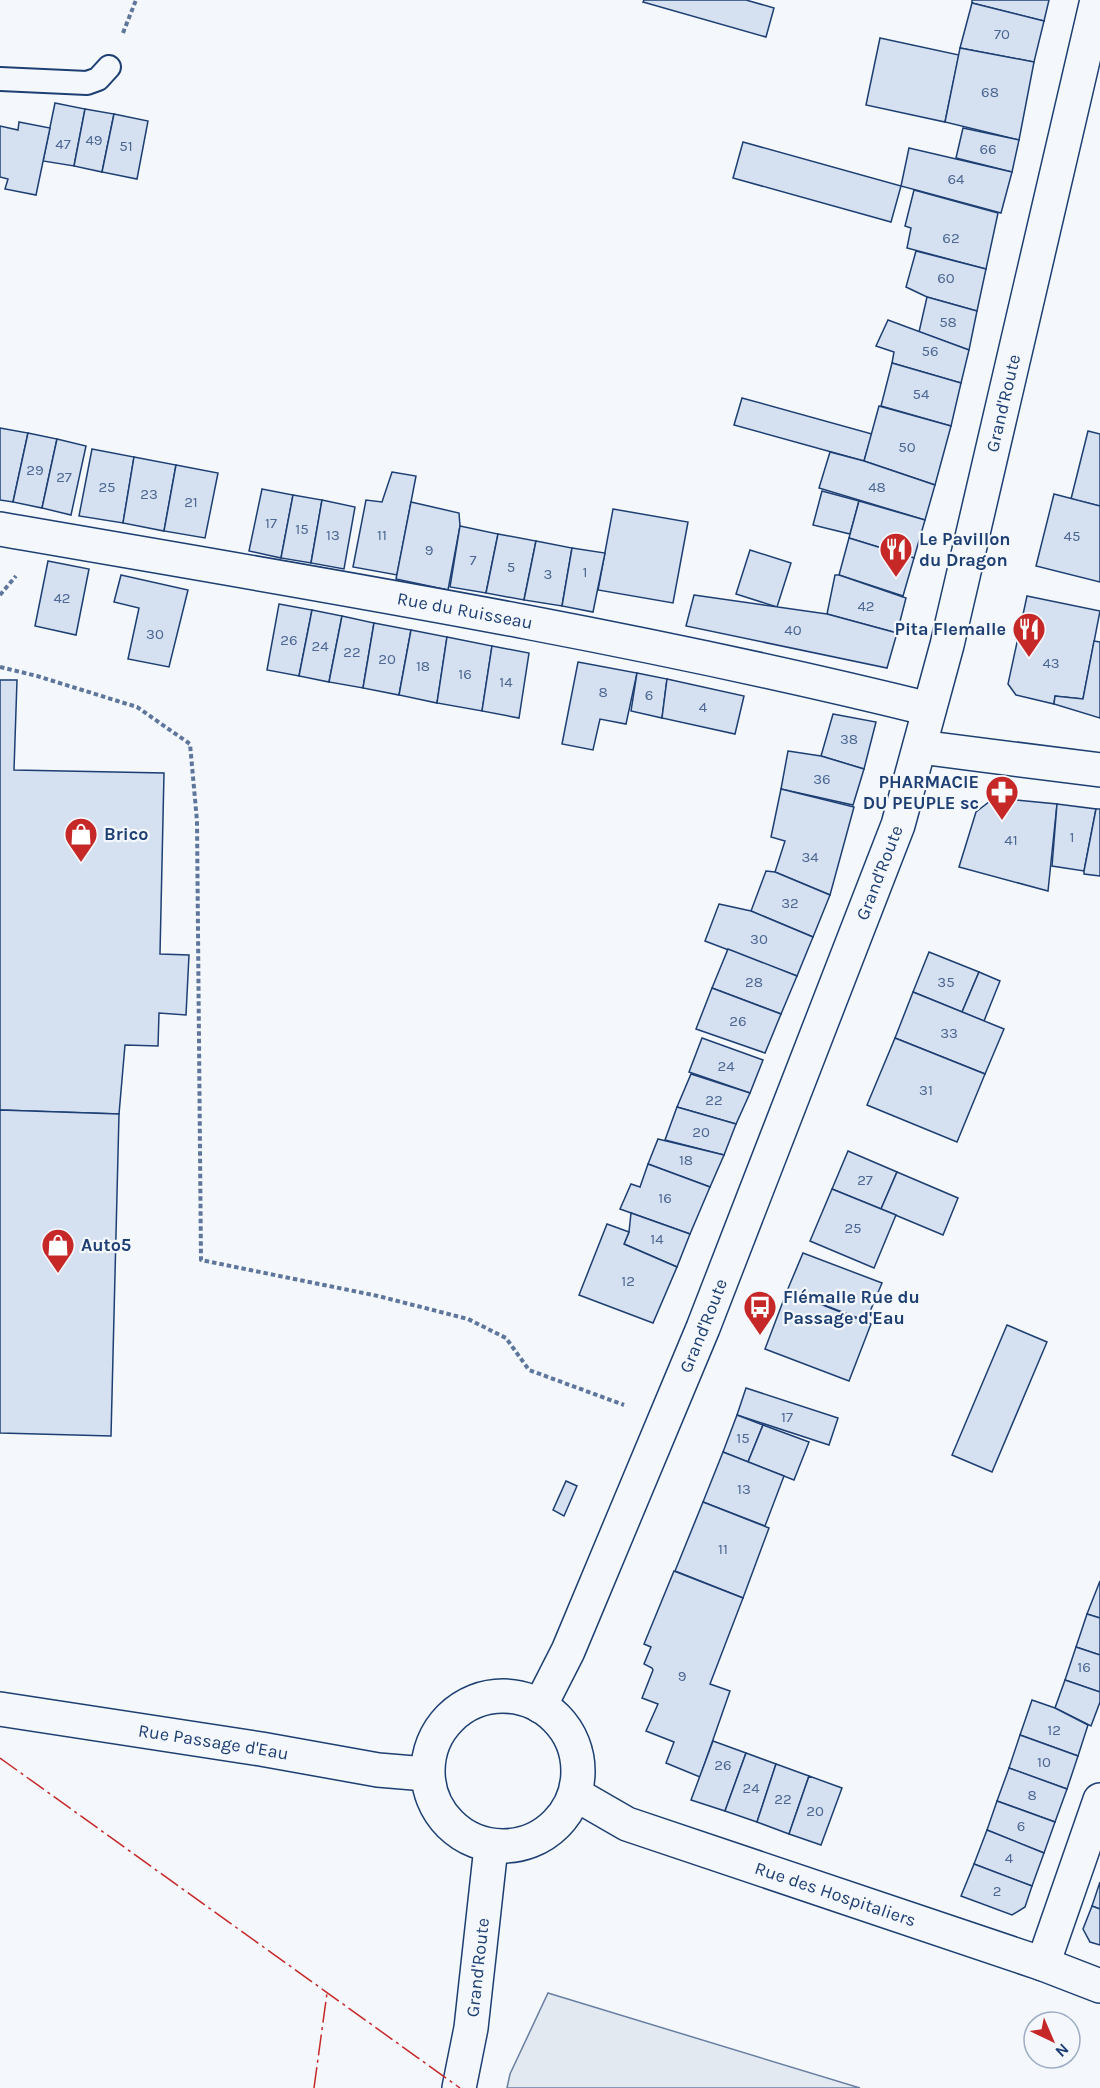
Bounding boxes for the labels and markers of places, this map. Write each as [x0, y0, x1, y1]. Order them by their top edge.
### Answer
place label: Le Pavillon du Dragon [919, 528, 1011, 571]
restaurant icon: Le Pavillon du Dragon [878, 531, 914, 578]
restaurant icon: Pita Flemalle [1011, 611, 1047, 658]
place label: Pita Flemalle [894, 618, 1006, 640]
place label: PHARMACIE DU PEUPLE sc [863, 771, 979, 814]
pharmacy icon: PHARMACIE DU PEUPLE sc [984, 774, 1020, 821]
shop icon: Brico [63, 816, 99, 863]
place label: Brico [104, 823, 148, 845]
shop icon: Auto5 [40, 1227, 76, 1274]
place label: Auto5 [81, 1234, 131, 1256]
place label: Flémalle Rue du Passage d'Eau [783, 1286, 920, 1329]
bus stop icon: Flémalle Rue du Passage d'Eau [742, 1289, 778, 1336]

